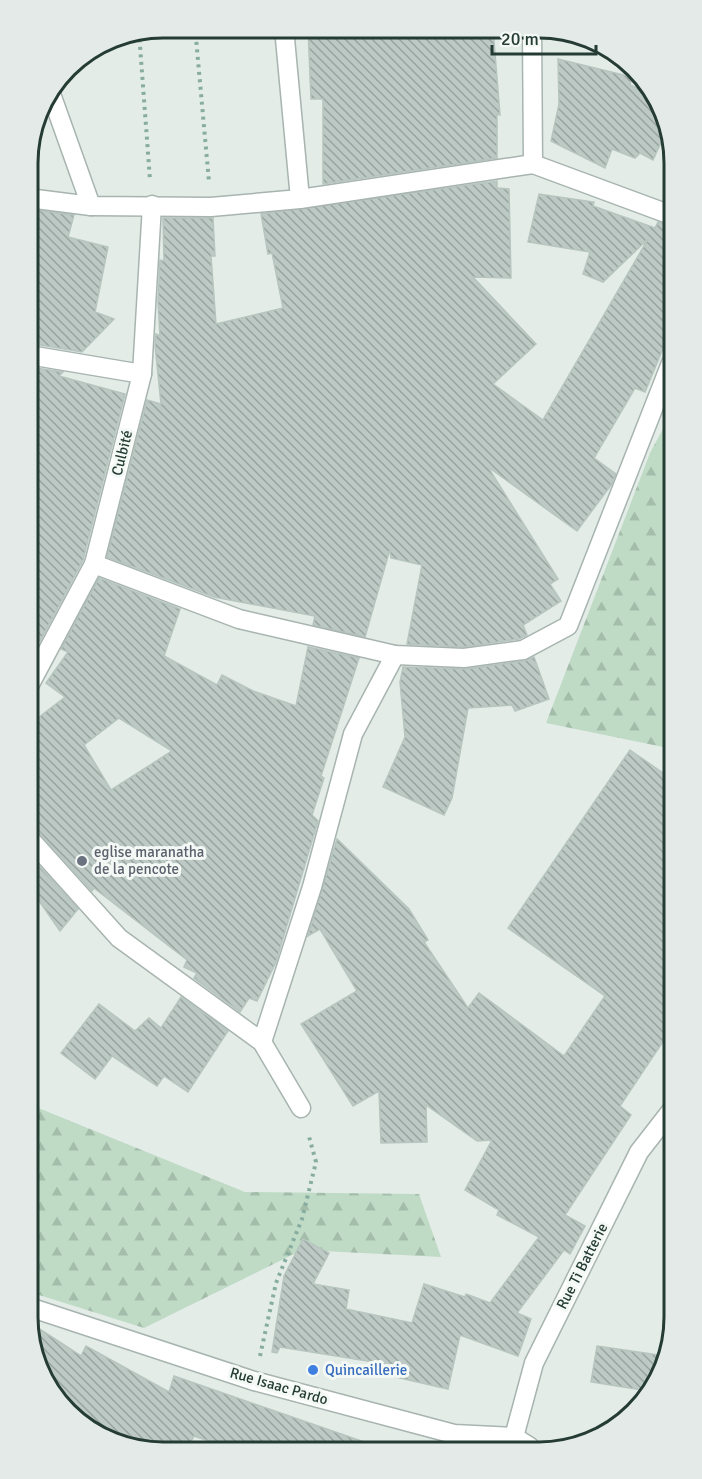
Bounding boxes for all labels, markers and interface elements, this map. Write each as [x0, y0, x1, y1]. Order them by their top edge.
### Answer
scale bar [492, 18, 596, 56]
text: 20 m [501, 28, 539, 50]
street label: Culbité [108, 428, 136, 478]
place label: eglise maranatha de la pencote [94, 843, 204, 878]
marker: eglise maranatha de la pencote [75, 854, 89, 868]
street label: Rue Ti Batterie [553, 1220, 611, 1312]
place label: Quincaillerie [325, 1361, 407, 1379]
street label: Rue Isaac Pardo [228, 1363, 330, 1409]
marker: Quincaillerie [306, 1363, 320, 1377]

